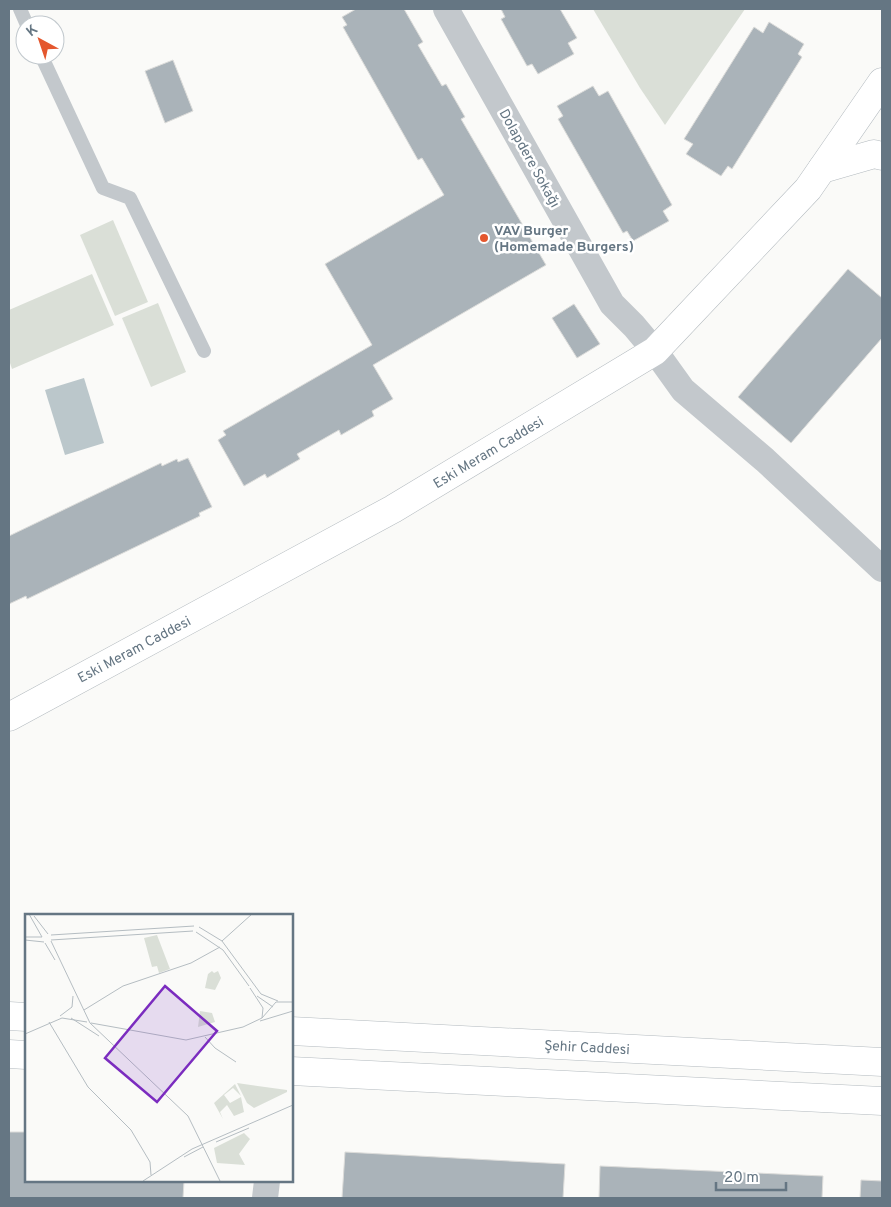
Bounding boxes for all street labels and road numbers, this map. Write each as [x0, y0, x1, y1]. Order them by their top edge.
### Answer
street label: Dolapdere Sokağı [495, 106, 563, 211]
street label: Eski Meram Caddesi [431, 414, 547, 493]
street label: Eski Meram Caddesi [75, 613, 194, 687]
street label: Şehir Caddesi [544, 1038, 630, 1059]

